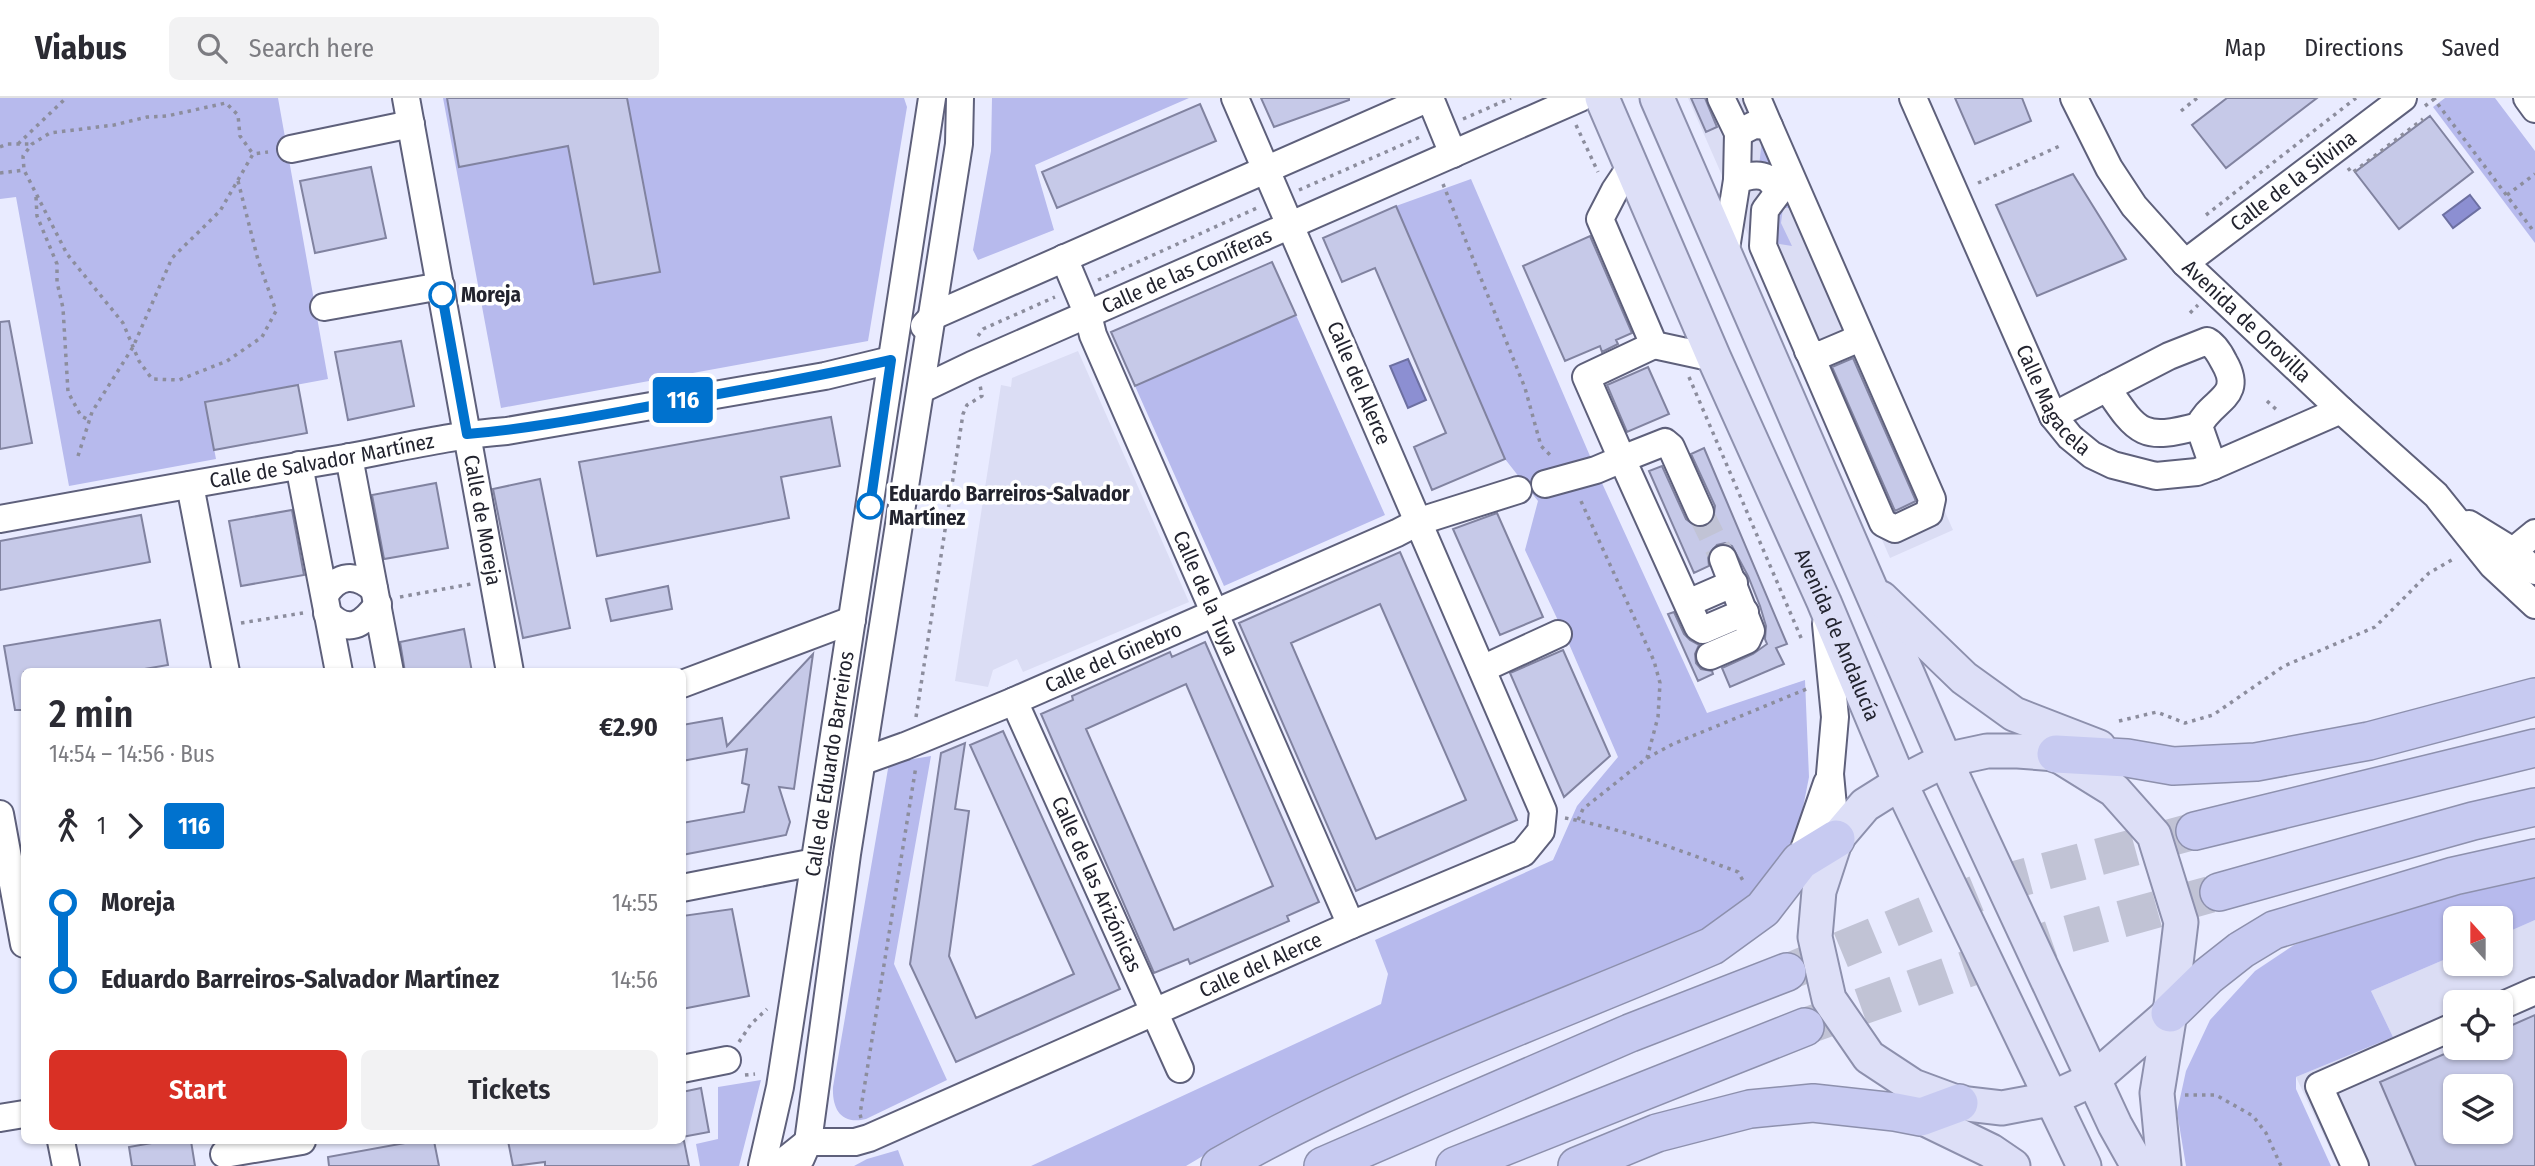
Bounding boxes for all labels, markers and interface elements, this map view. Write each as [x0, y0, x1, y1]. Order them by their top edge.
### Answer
search box [169, 17, 659, 80]
text: Viabus [35, 28, 127, 68]
icon: search [193, 29, 231, 67]
text: Search here [249, 33, 374, 64]
text: Map [2225, 34, 2266, 62]
text: Directions [2304, 34, 2403, 62]
text: Saved [2441, 34, 2500, 62]
street label: Calle de la Silvina [2225, 125, 2362, 237]
street label: Calle de las Coníferas [1098, 222, 1276, 319]
street label: Avenida de Orovilla [2177, 254, 2316, 388]
marker: Moreja [429, 282, 455, 308]
place label: Moreja [461, 282, 521, 308]
street label: Calle del Alerce [1321, 317, 1397, 449]
street label: Calle Magacela [2010, 341, 2096, 461]
line badge: 116 [643, 377, 723, 423]
text: 116 [667, 386, 699, 414]
street label: Calle de Salvador Martínez [208, 428, 436, 494]
street label: Calle de Moreja [458, 453, 507, 587]
place label: Eduardo Barreiros-Salvador Martínez [889, 481, 1130, 531]
marker: Eduardo Barreiros-Salvador Martínez [857, 493, 883, 519]
street label: Calle de la Tuya [1167, 527, 1244, 659]
street label: Avenida de Andalucía [1789, 545, 1885, 725]
street label: Calle del Ginebro [1041, 616, 1186, 699]
street label: Calle de Eduardo Barreiros [800, 649, 860, 878]
text: 2 min [49, 691, 133, 737]
text: €2.90 [599, 712, 658, 743]
text: 14:54 – 14:56 · Bus [49, 740, 215, 768]
street label: Calle de las Arizónicas [1046, 792, 1148, 976]
icon: walk [49, 807, 87, 845]
icon: forward [116, 807, 154, 845]
text: 1 [97, 812, 106, 840]
text: 116 [178, 812, 210, 840]
text: Moreja [101, 887, 175, 918]
text: 14:55 [612, 889, 658, 917]
north arrow [2443, 906, 2513, 976]
map controls [2443, 906, 2513, 1144]
street label: Calle del Alerce [1195, 927, 1326, 1003]
text: Eduardo Barreiros-Salvador Martínez [101, 964, 499, 995]
text: 14:56 [611, 966, 658, 994]
button: locate [2443, 990, 2513, 1060]
button: Start [49, 1050, 347, 1130]
button: Tickets [361, 1050, 658, 1130]
button: layers [2443, 1074, 2513, 1144]

